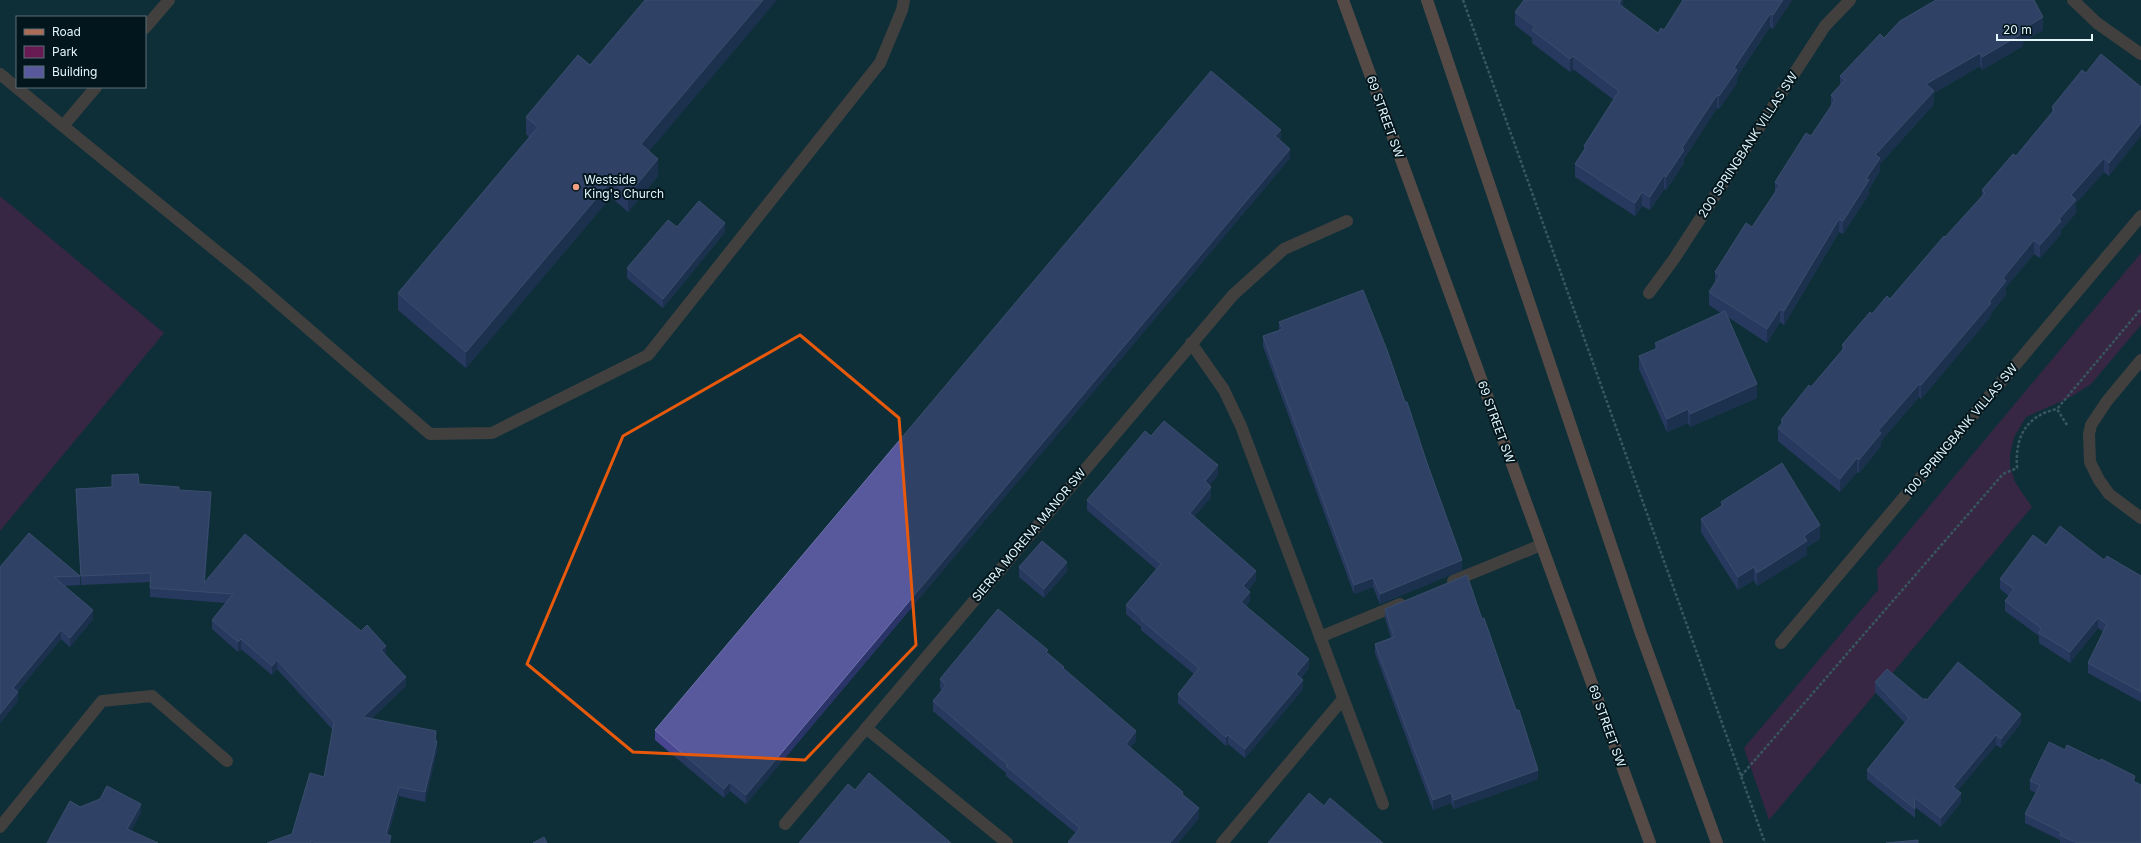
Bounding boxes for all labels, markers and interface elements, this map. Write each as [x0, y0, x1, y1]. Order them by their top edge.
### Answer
legend [16, 16, 146, 88]
scale bar [1997, 16, 2092, 42]
text: 20 m [2003, 22, 2032, 37]
text: Road [52, 24, 81, 39]
text: Park [52, 44, 78, 59]
text: Building [52, 64, 97, 79]
street label: 200 SPRINGBANK VILLAS SW [1695, 69, 1800, 220]
street label: 69 STREET SW [1364, 74, 1407, 160]
place label: Westside King's Church [584, 172, 664, 201]
marker: Westside King's Church [571, 182, 581, 192]
street label: 100 SPRINGBANK VILLAS SW [1901, 360, 2021, 499]
street label: 69 STREET SW [1475, 379, 1518, 465]
street label: SIERRA MORENA MANOR SW [969, 465, 1089, 604]
street label: 69 STREET SW [1586, 683, 1629, 769]

